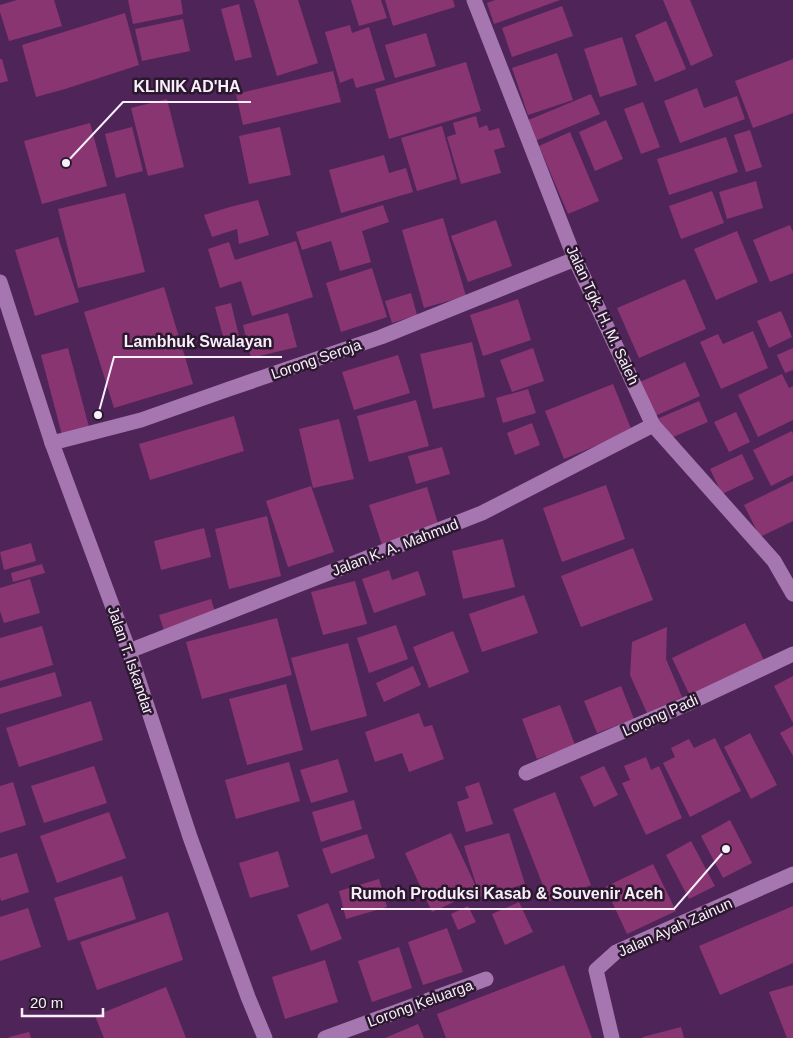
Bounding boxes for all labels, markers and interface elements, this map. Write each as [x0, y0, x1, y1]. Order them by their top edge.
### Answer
callout: KLINIK AD'HA [123, 71, 251, 102]
text: KLINIK AD'HA [133, 78, 241, 95]
street label: Jalan Tgk. H. M. Saleh [563, 243, 643, 387]
callout: Lambhuk Swalayan [114, 326, 282, 357]
text: Lambhuk Swalayan [124, 333, 272, 350]
street label: Lorong Seroja [269, 335, 364, 382]
street label: Jalan K. A. Mahmud [329, 515, 461, 579]
street label: Jalan T. Iskandar [105, 604, 157, 716]
street label: Lorong Padi [620, 691, 700, 739]
callout: Rumoh Produksi Kasab & Souvenir Aceh [341, 878, 674, 909]
text: Rumoh Produksi Kasab & Souvenir Aceh [351, 885, 663, 902]
street label: Jalan Ayah Zainun [615, 894, 735, 960]
street label: Lorong Keluarga [365, 976, 476, 1030]
scale bar [22, 986, 104, 1018]
text: 20 m [30, 994, 63, 1011]

